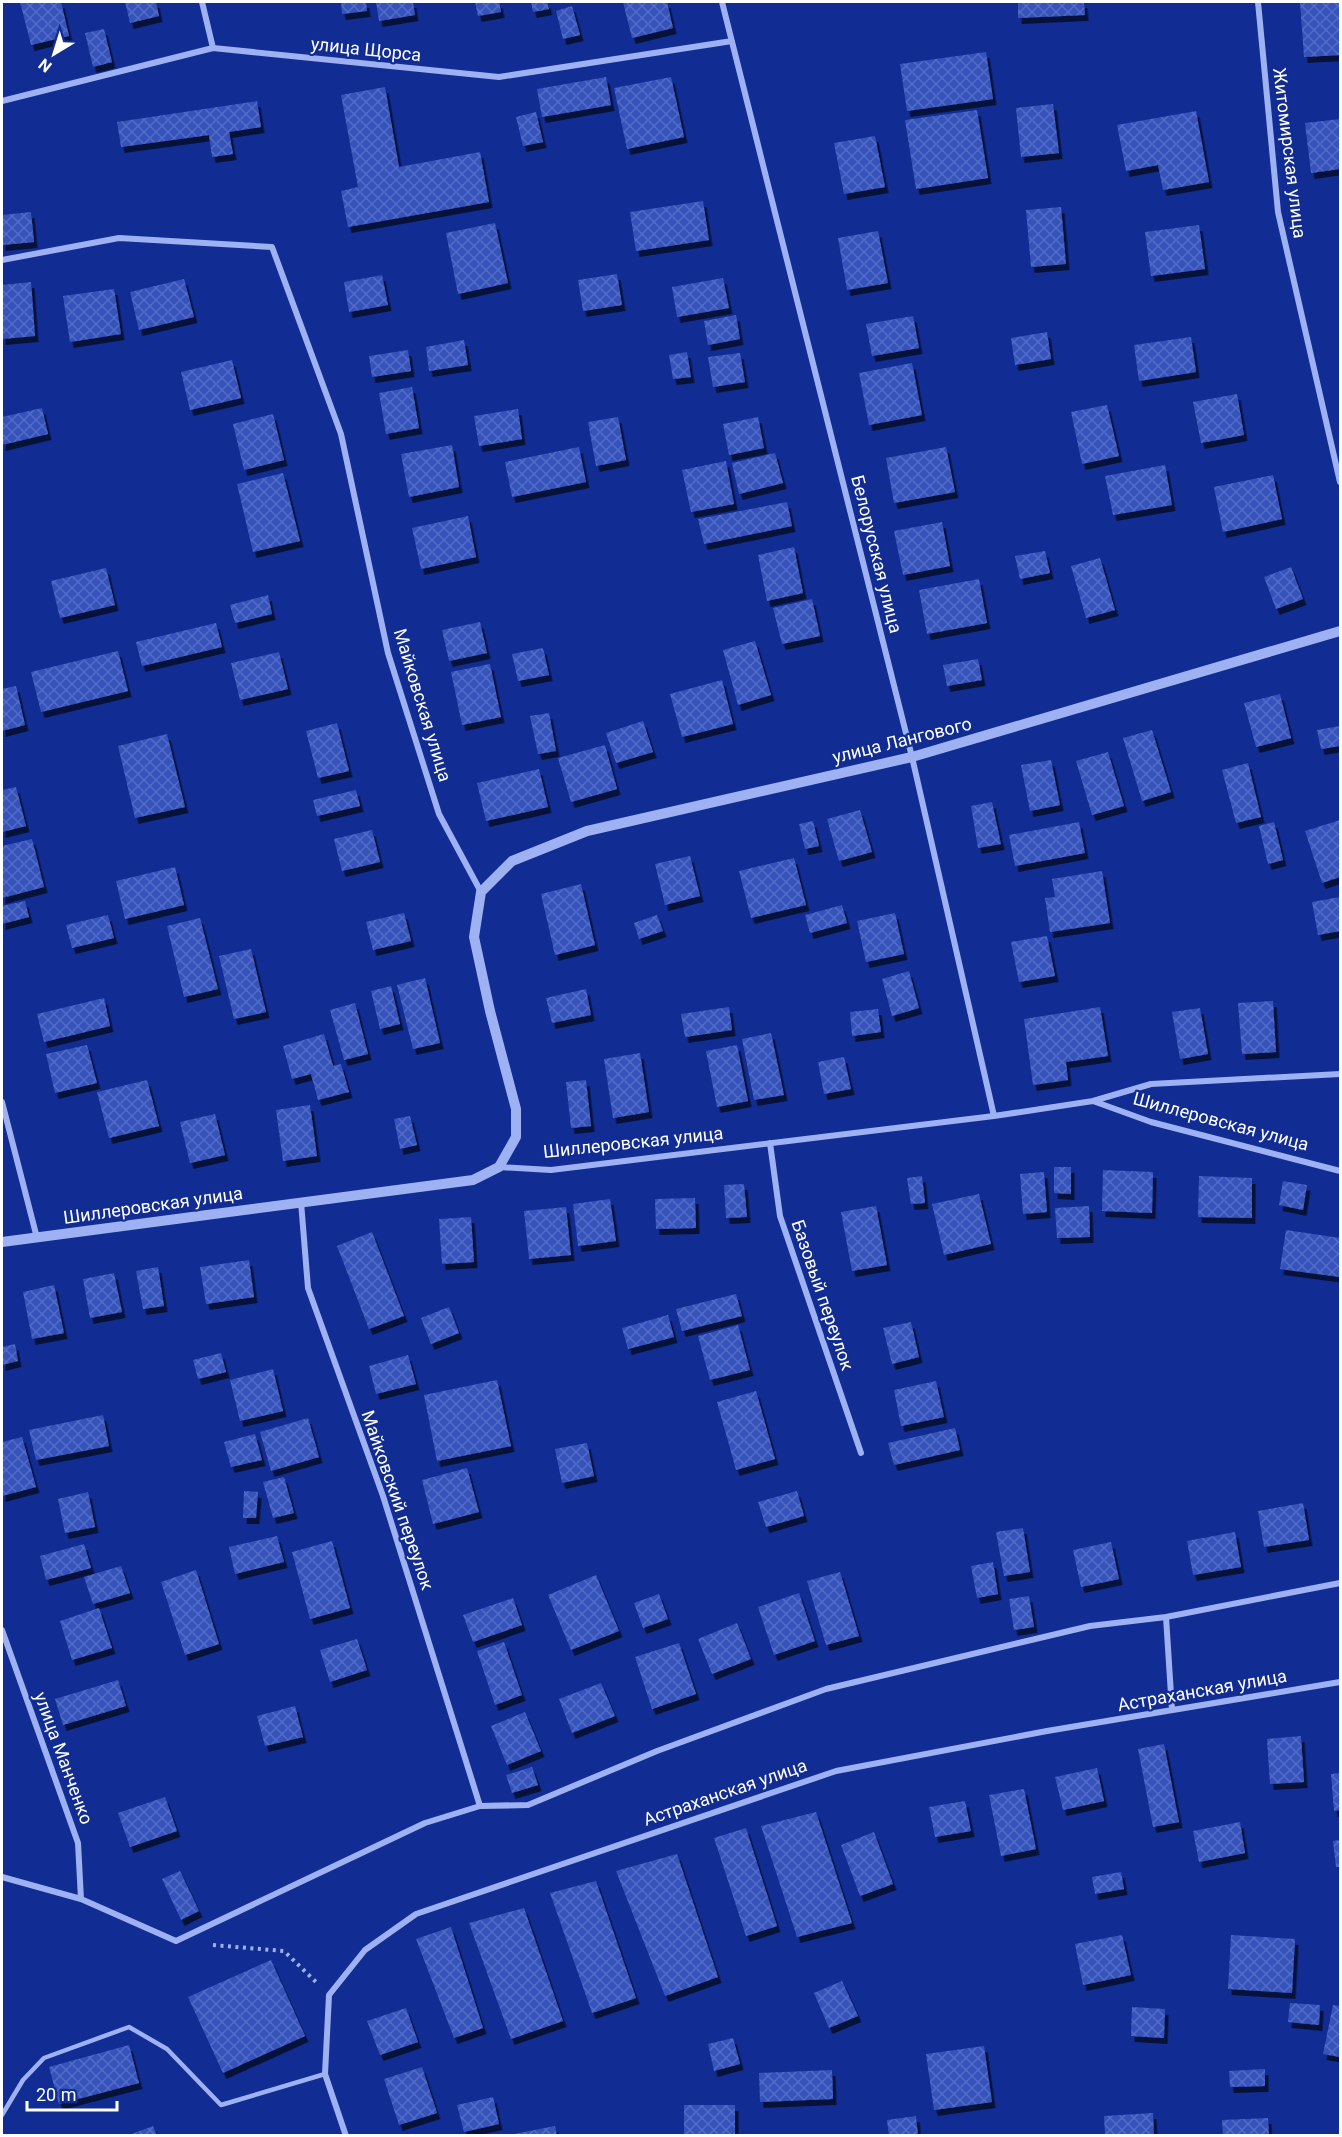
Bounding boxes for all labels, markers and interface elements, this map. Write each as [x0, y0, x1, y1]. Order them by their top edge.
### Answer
north arrow [24, 24, 84, 84]
street label: улица Щорса [310, 33, 422, 65]
text: N [35, 54, 55, 76]
street label: Житомирская улица [1269, 66, 1311, 240]
street label: Белорусская улица [847, 473, 907, 635]
street label: Майковская улица [390, 626, 456, 784]
street label: улица Лангового [830, 713, 974, 767]
street label: Шиллеровская улица [1131, 1087, 1311, 1155]
street label: Шиллеровская улица [542, 1122, 724, 1162]
street label: Шиллеровская улица [62, 1182, 244, 1228]
street label: Базовый переулок [787, 1217, 859, 1373]
street label: Майковский переулок [357, 1408, 439, 1593]
street label: Астраханская улица [1116, 1665, 1288, 1715]
street label: улица Манченко [30, 1689, 98, 1827]
street label: Астраханская улица [640, 1754, 810, 1830]
scale bar [27, 2074, 117, 2112]
text: 20 m [36, 2084, 76, 2105]

